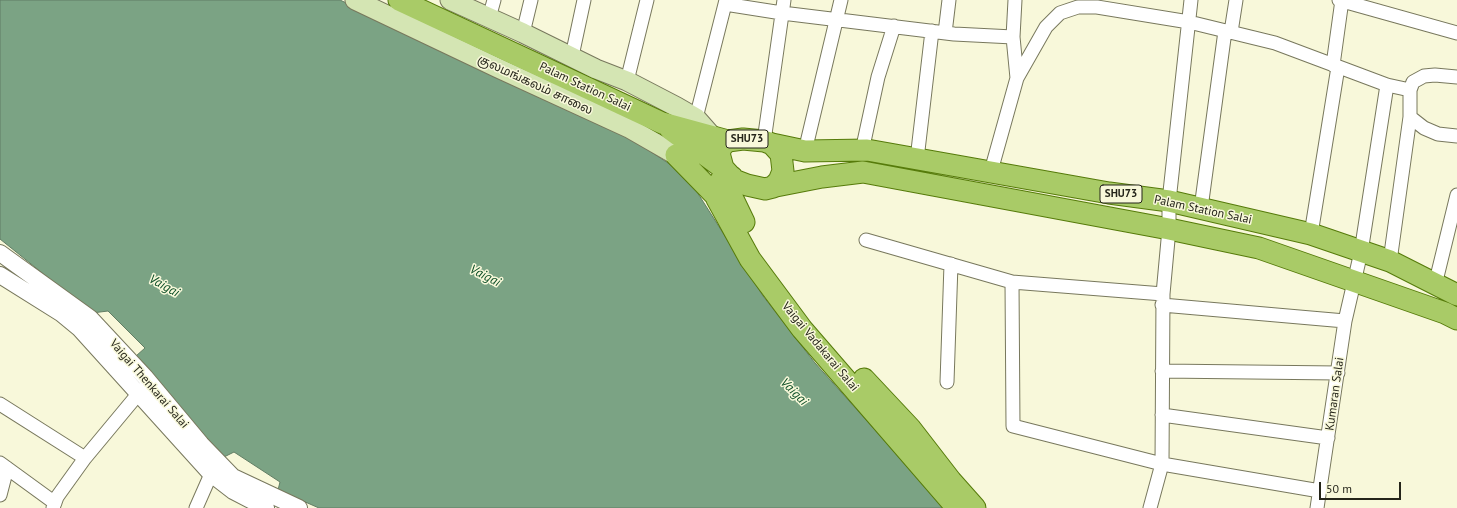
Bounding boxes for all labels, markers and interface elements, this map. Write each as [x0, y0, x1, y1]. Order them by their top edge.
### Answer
street label: குலமங்கலம் சாலை [475, 52, 595, 118]
street label: Palam Station Salai [537, 59, 633, 115]
road number: SHU73 [726, 130, 768, 148]
road number: SHU73 [1100, 185, 1142, 203]
street label: Palam Station Salai [1153, 193, 1253, 227]
water label: Vaigai [467, 262, 503, 290]
water label: Vaigai [146, 271, 182, 301]
street label: Vaigai Vadakarai Salai [779, 300, 861, 394]
street label: Vaigai Thenkarai Salai [106, 337, 192, 431]
street label: Kumaran Salai [1323, 356, 1347, 432]
water label: Vaigai [777, 375, 811, 409]
scale bar [1321, 474, 1403, 500]
text: 50 m [1326, 481, 1352, 496]

